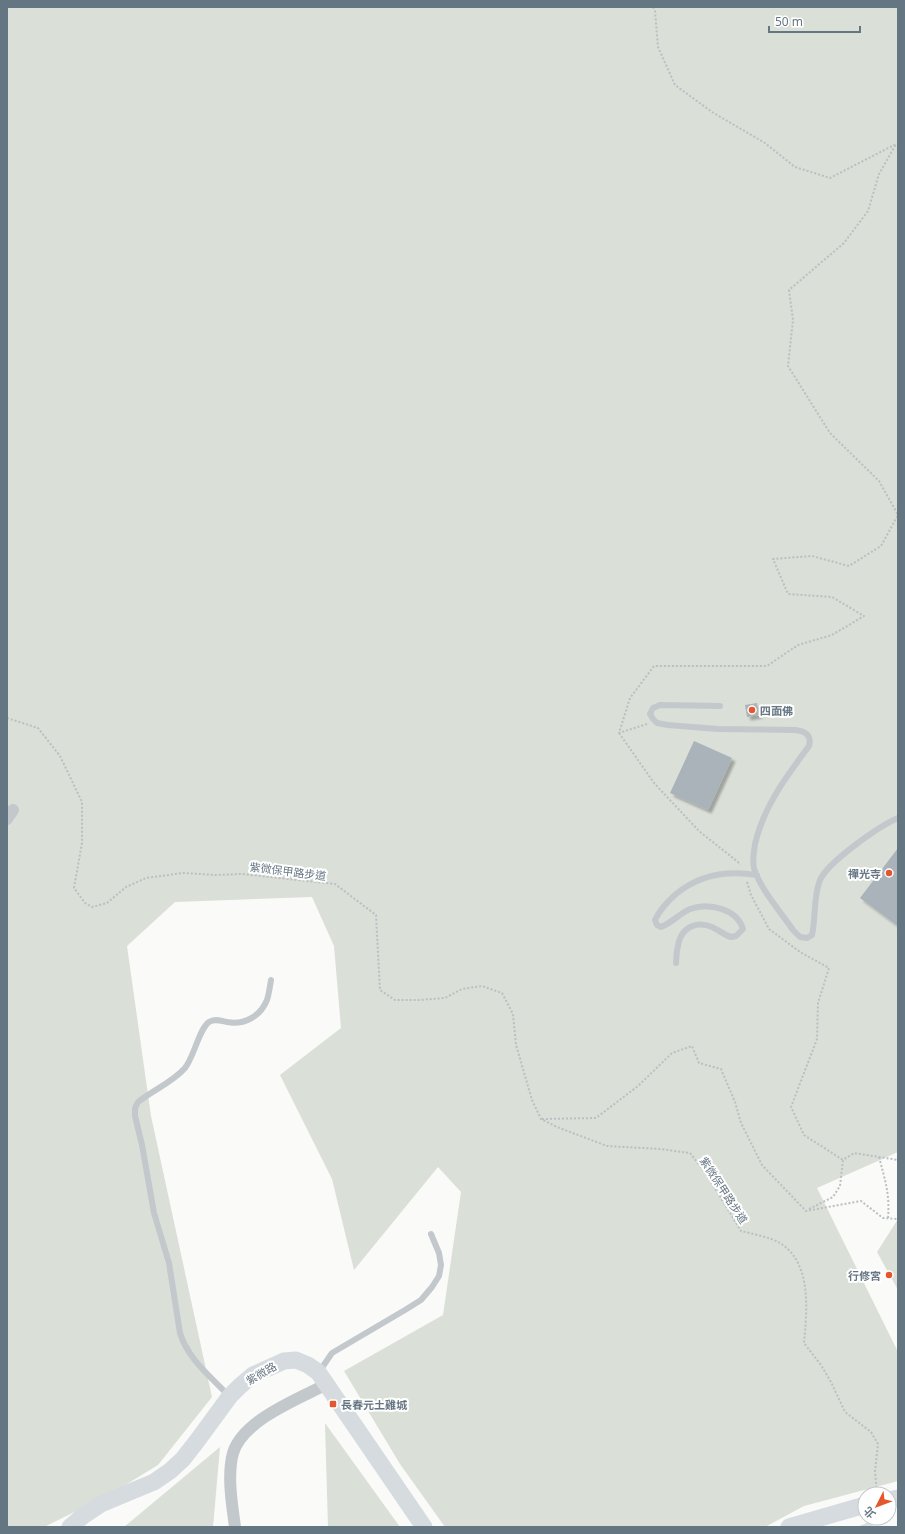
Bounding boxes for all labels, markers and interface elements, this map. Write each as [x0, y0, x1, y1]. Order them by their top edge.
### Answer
scale bar [769, 8, 860, 34]
text: 50 m [775, 13, 803, 30]
place label: 四面佛 [760, 703, 793, 718]
marker: 四面佛 [747, 705, 757, 715]
street label: 紫微保甲路步道 [249, 859, 327, 883]
place label: 禪光寺 [848, 866, 881, 881]
marker: 禪光寺 [884, 868, 894, 878]
street label: 紫微保甲路步道 [697, 1154, 751, 1226]
place label: 行修宮 [848, 1268, 881, 1283]
marker: 行修宮 [884, 1270, 894, 1280]
street label: 紫微路 [243, 1358, 279, 1388]
place label: 長春元土雞城 [341, 1397, 408, 1412]
marker: 長春元土雞城 [328, 1399, 338, 1409]
north arrow [857, 1486, 897, 1526]
text: 北 [860, 1504, 878, 1522]

